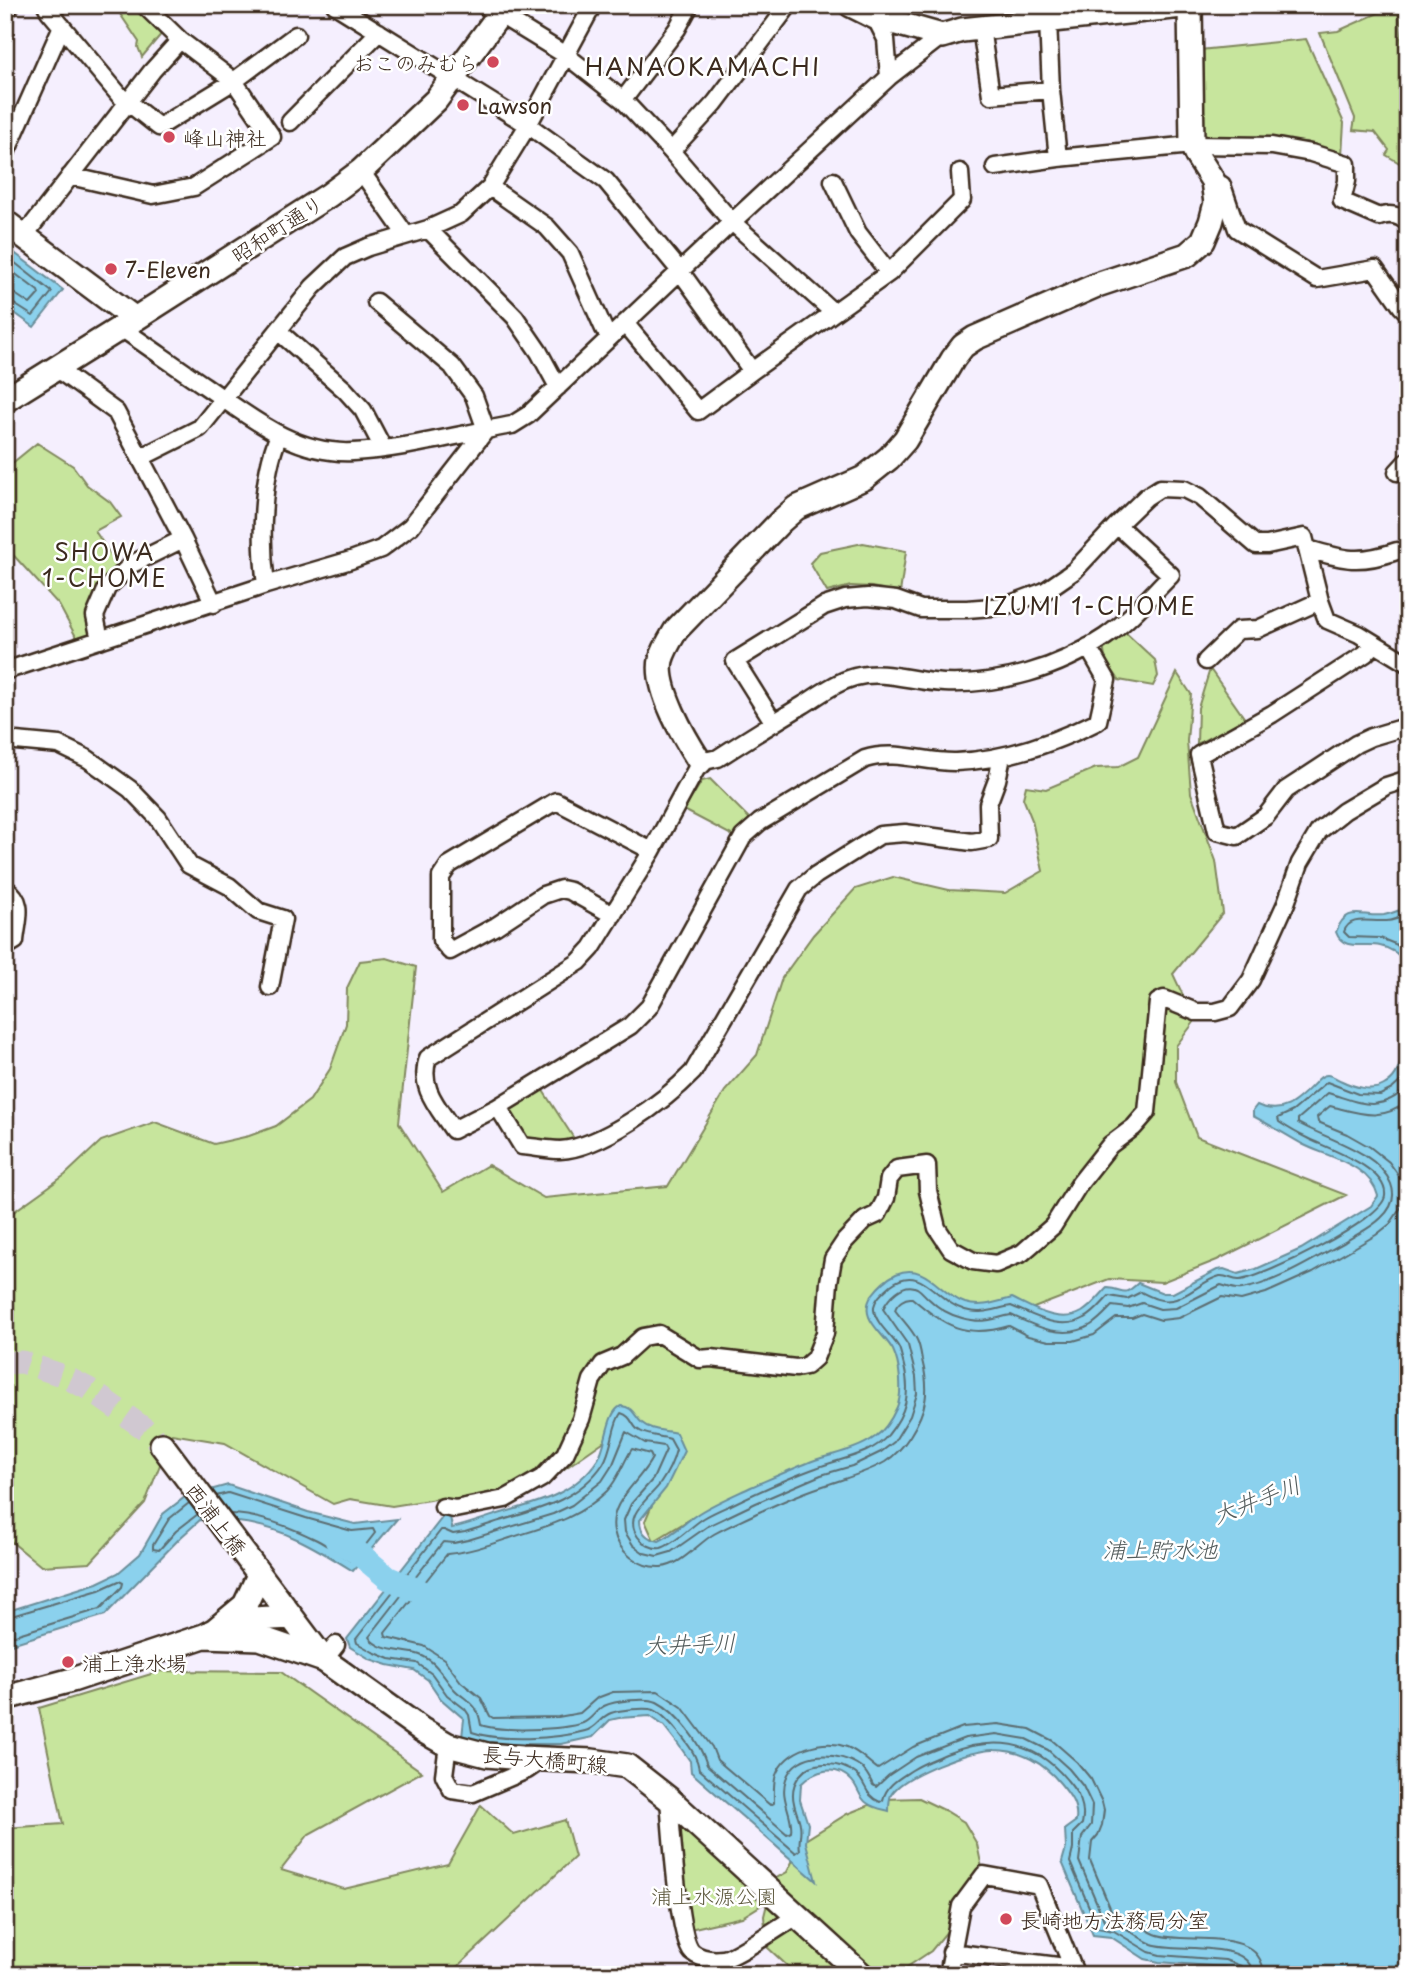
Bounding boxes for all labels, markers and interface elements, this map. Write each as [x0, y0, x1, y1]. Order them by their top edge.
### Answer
place label: おこのみむら [353, 46, 479, 78]
district label: HANAOKAMACHI [585, 48, 821, 84]
marker: おこのみむら [485, 54, 501, 70]
place label: Lawson [477, 89, 552, 121]
marker: Lawson [455, 97, 471, 113]
place label: 峰山神社 [183, 121, 267, 153]
marker: 峰山神社 [161, 129, 177, 145]
street label: 昭和町通り [224, 186, 330, 270]
place label: 7-Eleven [125, 253, 211, 285]
marker: 7-Eleven [103, 261, 119, 277]
district label: SHOWA 1-CHOME [42, 534, 168, 595]
district label: IZUMI 1-CHOME [983, 588, 1197, 623]
water label: 大井手川 [1207, 1466, 1305, 1532]
street label: 西浦上橋 [179, 1475, 255, 1561]
water label: 浦上貯水池 [1103, 1531, 1219, 1566]
water label: 大井手川 [643, 1624, 737, 1662]
place label: 浦上浄水場 [82, 1646, 187, 1678]
marker: 浦上浄水場 [60, 1654, 76, 1670]
street label: 長与大橋町線 [481, 1737, 609, 1779]
park label: 浦上水源公園 [651, 1879, 777, 1911]
place label: 長崎地方法務局分室 [1020, 1903, 1209, 1935]
marker: 長崎地方法務局分室 [998, 1911, 1014, 1927]

